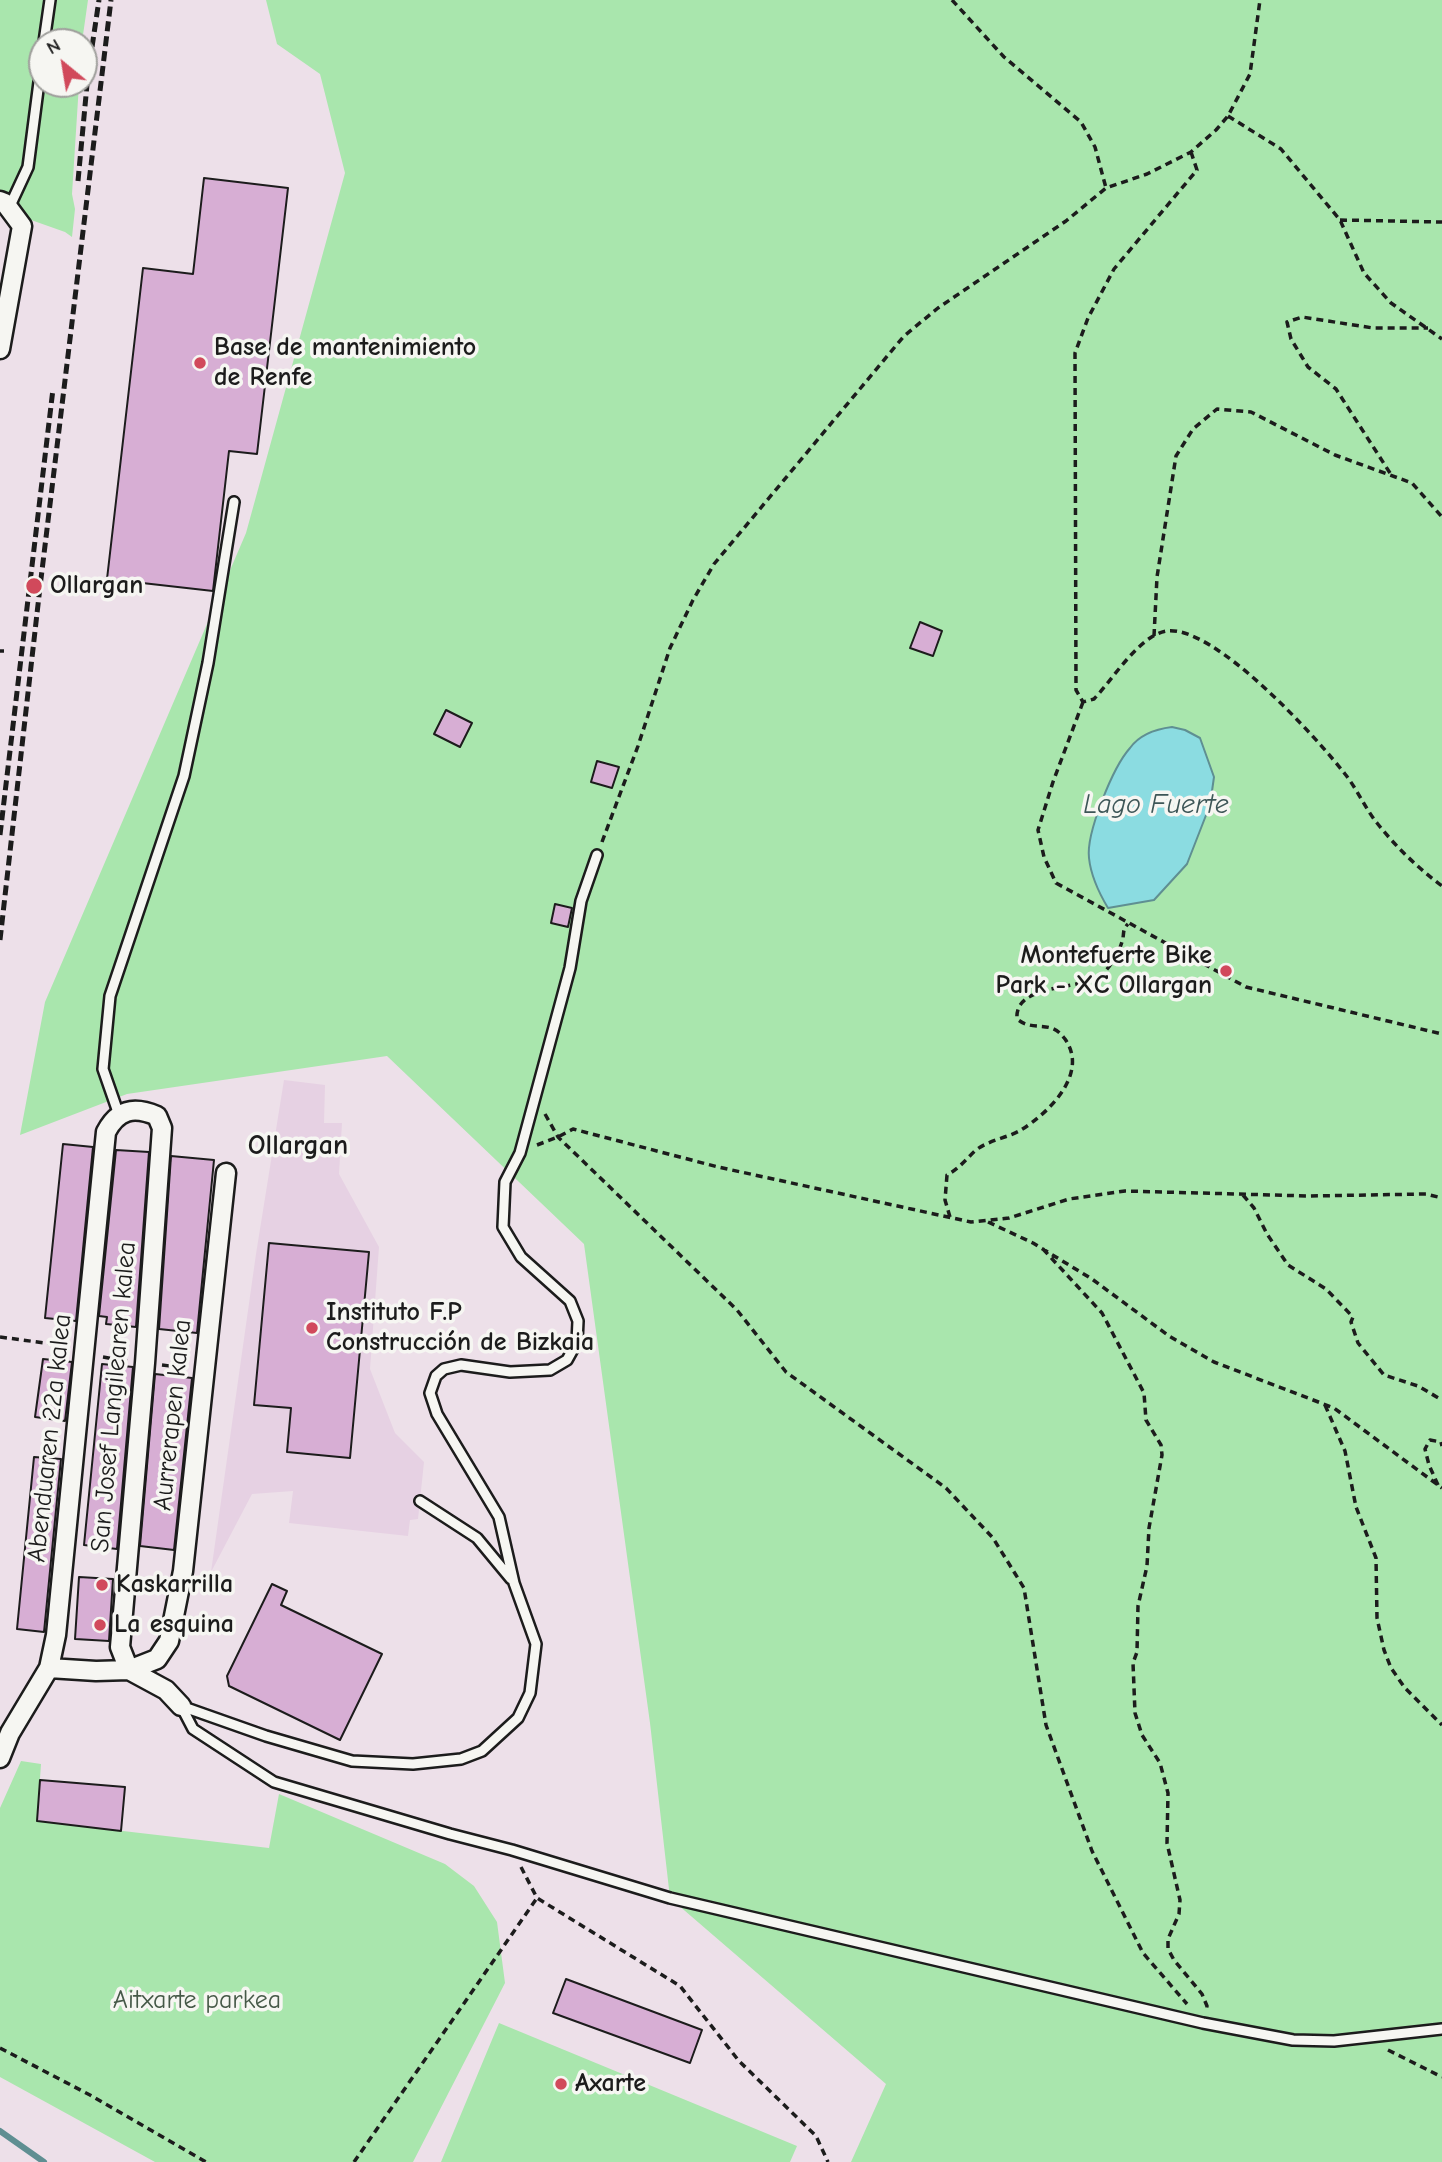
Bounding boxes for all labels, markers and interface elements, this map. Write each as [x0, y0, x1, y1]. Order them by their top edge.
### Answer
north arrow [28, 28, 98, 98]
text: N [43, 34, 64, 59]
place label: Base de mantenimiento de Renfe [214, 332, 476, 394]
marker: Base de mantenimiento de Renfe [192, 355, 208, 371]
place label: Ollargan [50, 570, 143, 602]
marker: Ollargan [24, 576, 44, 596]
water label: Lago Fuerte [1083, 788, 1229, 822]
place label: Montefuerte Bike Park - XC Ollargan [996, 940, 1212, 1002]
marker: Montefuerte Bike Park - XC Ollargan [1218, 963, 1234, 979]
district label: Ollargan [248, 1129, 348, 1163]
street label: San Josef Langilearen kalea [85, 1240, 143, 1554]
place label: Instituto F.P Construcción de Bizkaia [326, 1297, 594, 1358]
street label: Abenduaren 22a kalea [21, 1312, 79, 1564]
street label: Aurrerapen kalea [147, 1318, 199, 1512]
marker: Instituto F.P Construcción de Bizkaia [304, 1320, 320, 1336]
place label: Kaskarrilla [116, 1569, 233, 1601]
marker: Kaskarrilla [94, 1577, 110, 1593]
place label: La esquina [114, 1609, 234, 1641]
marker: La esquina [92, 1617, 108, 1633]
park label: Aitxarte parkea [113, 1985, 281, 2017]
place label: Axarte [575, 2068, 646, 2100]
marker: Axarte [553, 2076, 569, 2092]

